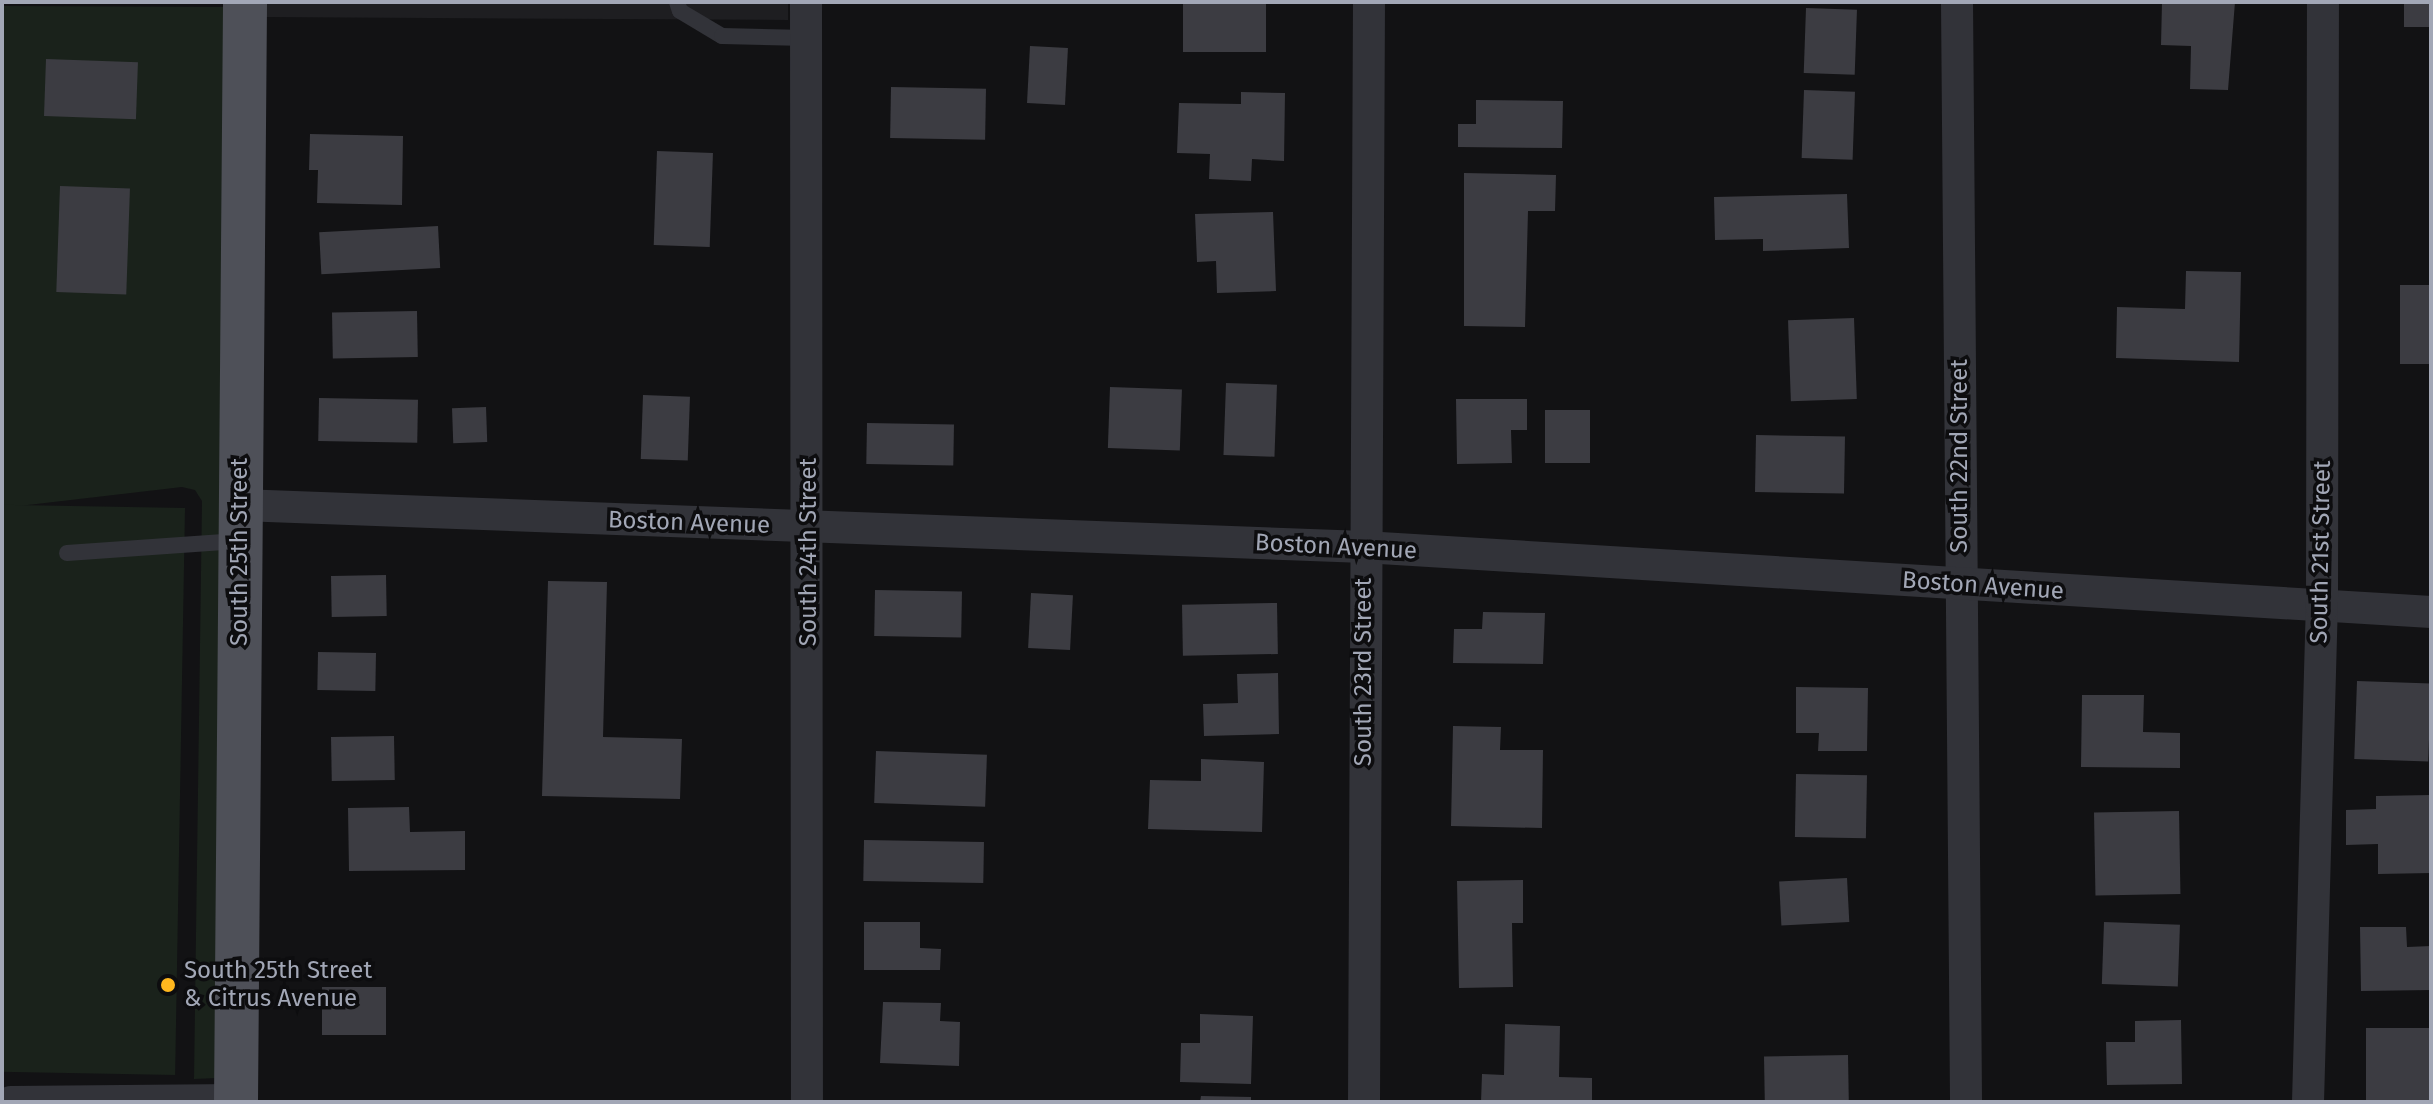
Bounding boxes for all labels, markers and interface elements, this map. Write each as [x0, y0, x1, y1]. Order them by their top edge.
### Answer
street label: South 22nd Street [1946, 359, 1974, 553]
street label: South 25th Street [226, 458, 254, 646]
street label: South 24th Street [795, 458, 823, 646]
street label: South 21st Street [2305, 460, 2337, 644]
street label: Boston Avenue [607, 506, 771, 540]
street label: Boston Avenue [1254, 528, 1418, 566]
street label: Boston Avenue [1901, 566, 2065, 606]
street label: South 23rd Street [1350, 578, 1378, 766]
place label: South 25th Street & Citrus Avenue [184, 957, 372, 1013]
marker: South 25th Street & Citrus Avenue [159, 976, 177, 994]

